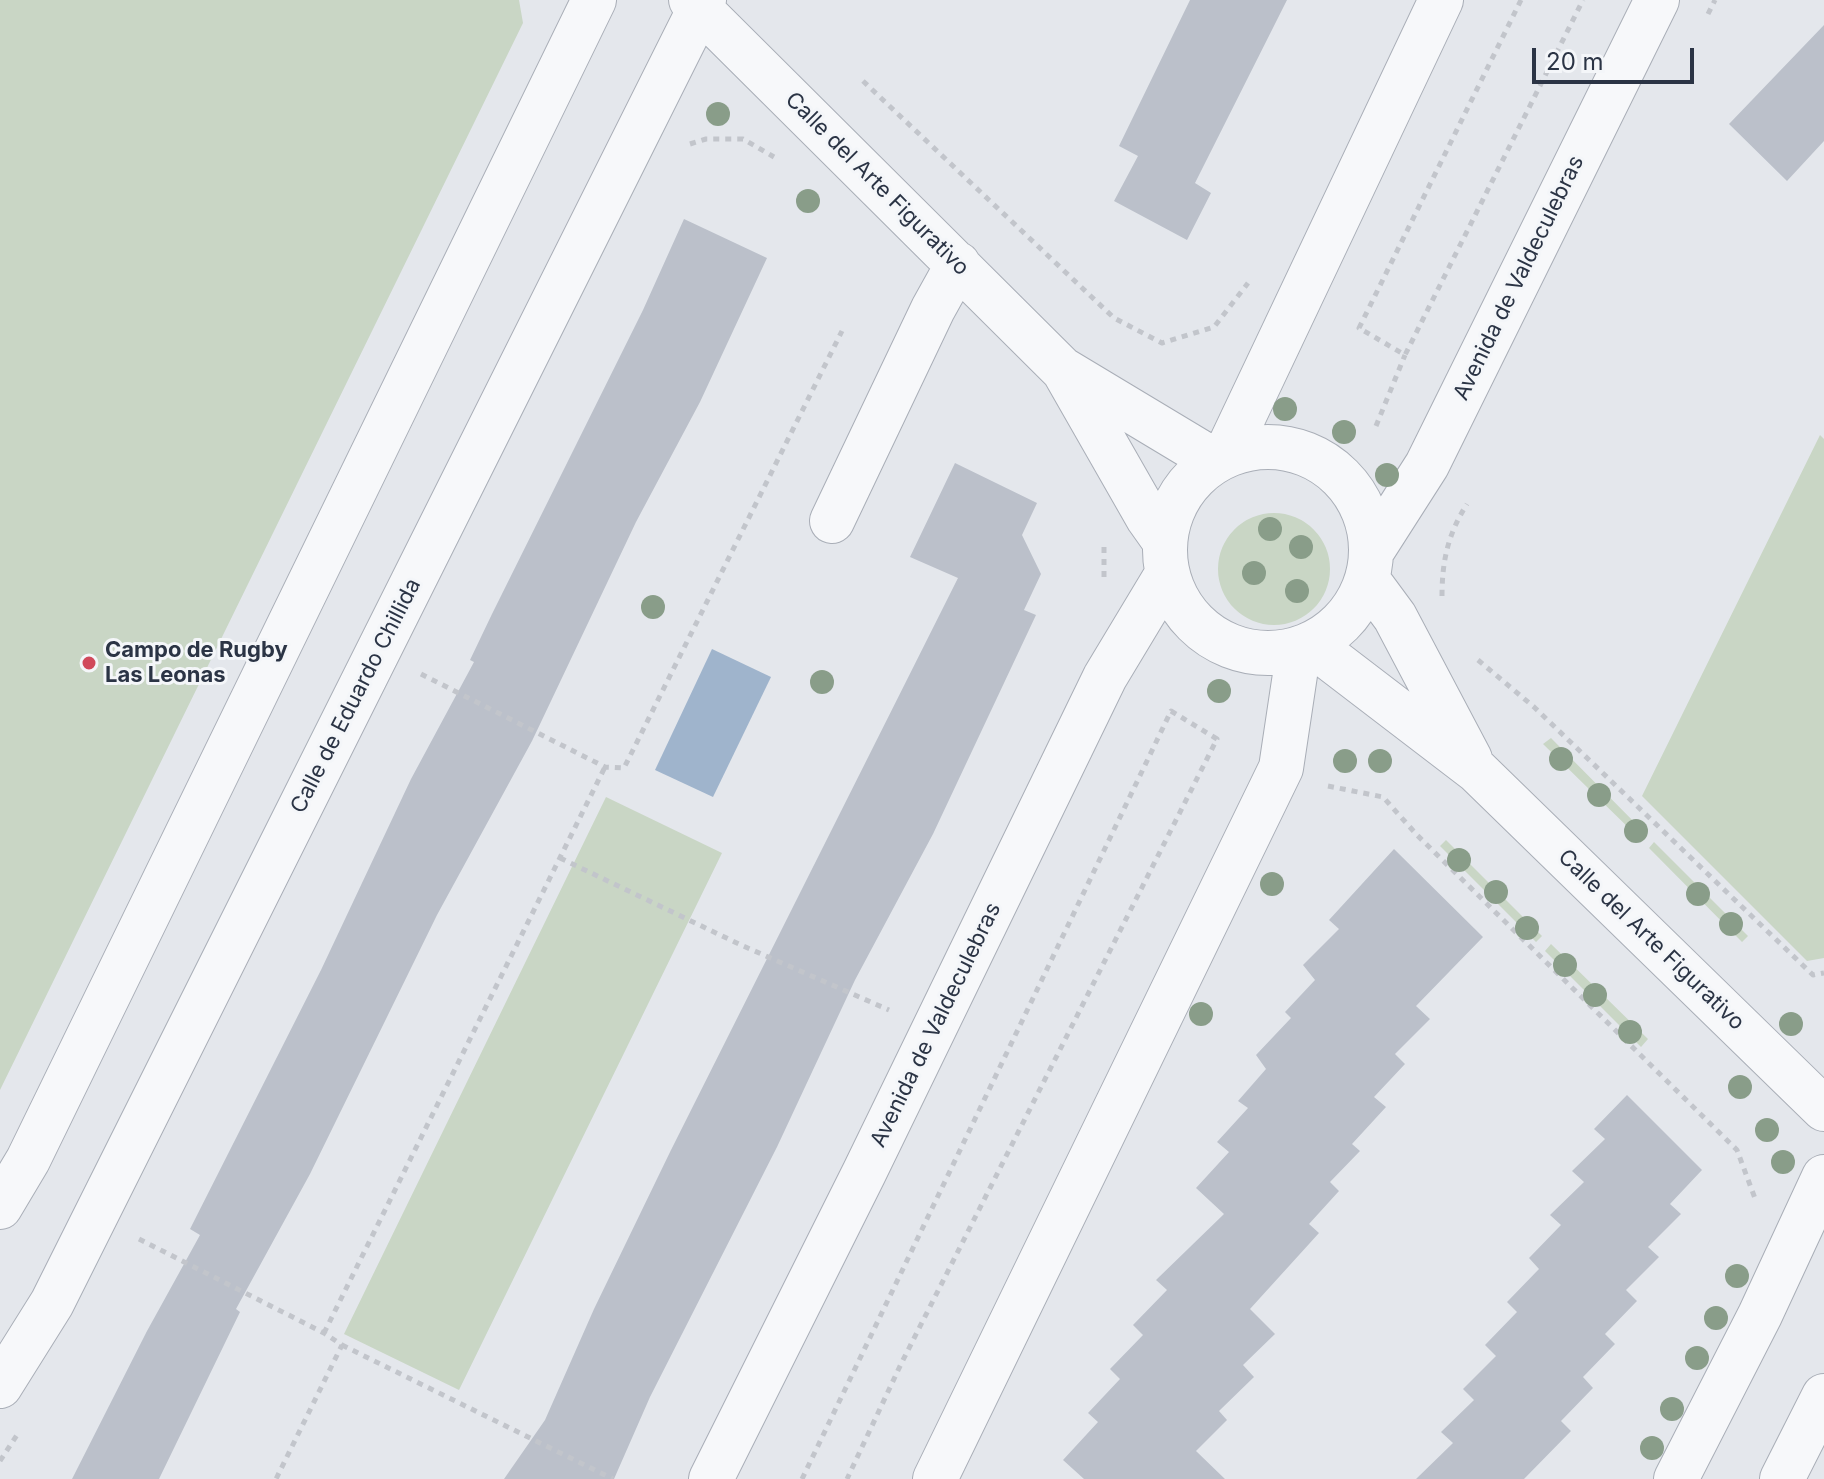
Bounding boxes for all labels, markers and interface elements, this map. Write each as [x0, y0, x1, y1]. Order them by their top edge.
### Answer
scale bar [1536, 32, 1698, 82]
text: 20 m [1546, 47, 1604, 76]
street label: Calle del Arte Figurativo [780, 87, 974, 281]
street label: Avenida de Valdeculebras [1448, 151, 1590, 405]
street label: Calle de Eduardo Chillida [285, 574, 427, 818]
place label: Campo de Rugby Las Leonas [105, 637, 288, 688]
marker: Campo de Rugby Las Leonas [80, 654, 98, 672]
street label: Calle del Arte Figurativo [1552, 844, 1750, 1036]
street label: Avenida de Valdeculebras [865, 898, 1007, 1152]

